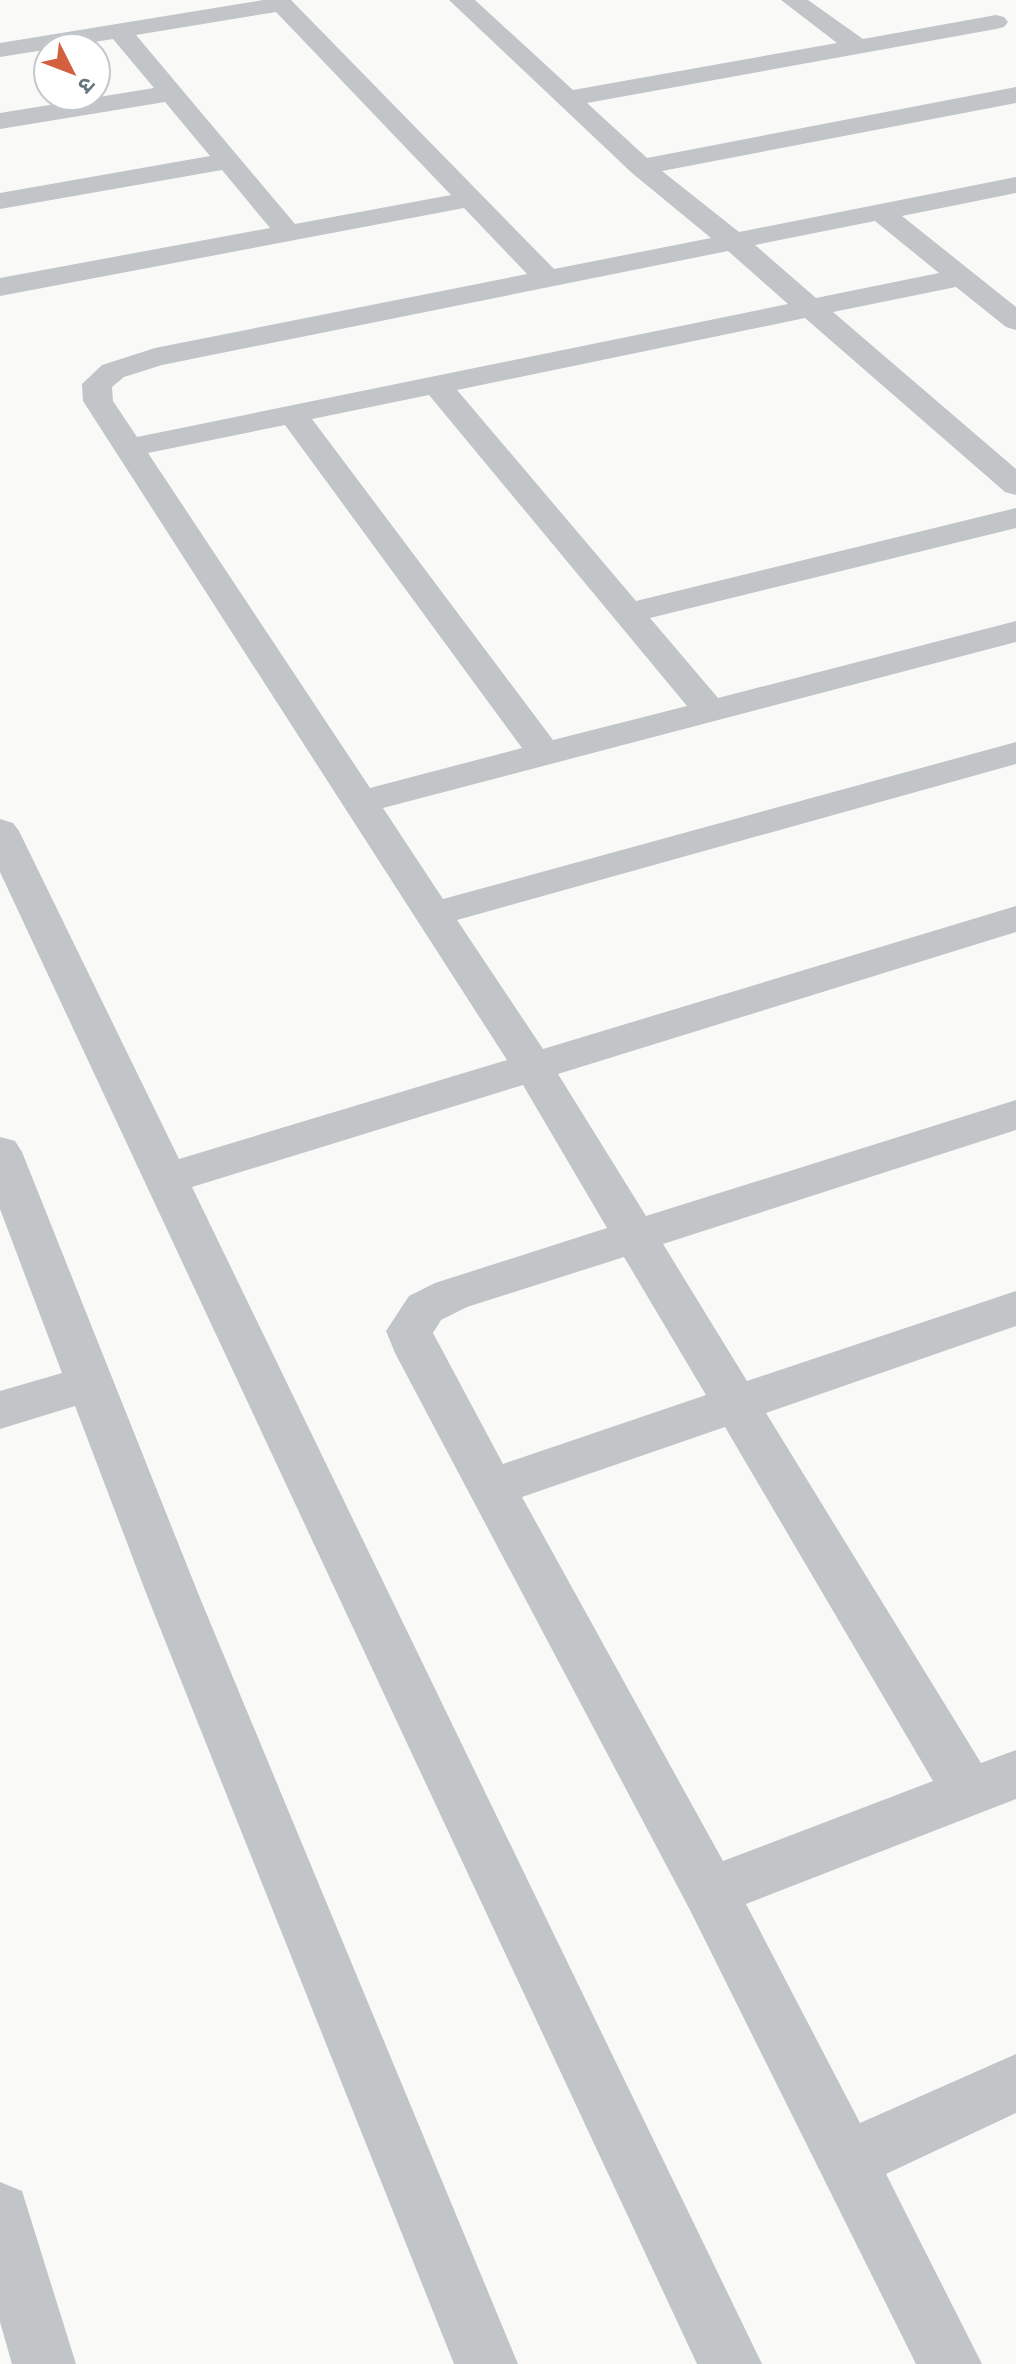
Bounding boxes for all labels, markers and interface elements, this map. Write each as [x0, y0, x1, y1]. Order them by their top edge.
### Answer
north arrow [32, 32, 112, 112]
text: उ [72, 72, 102, 100]

